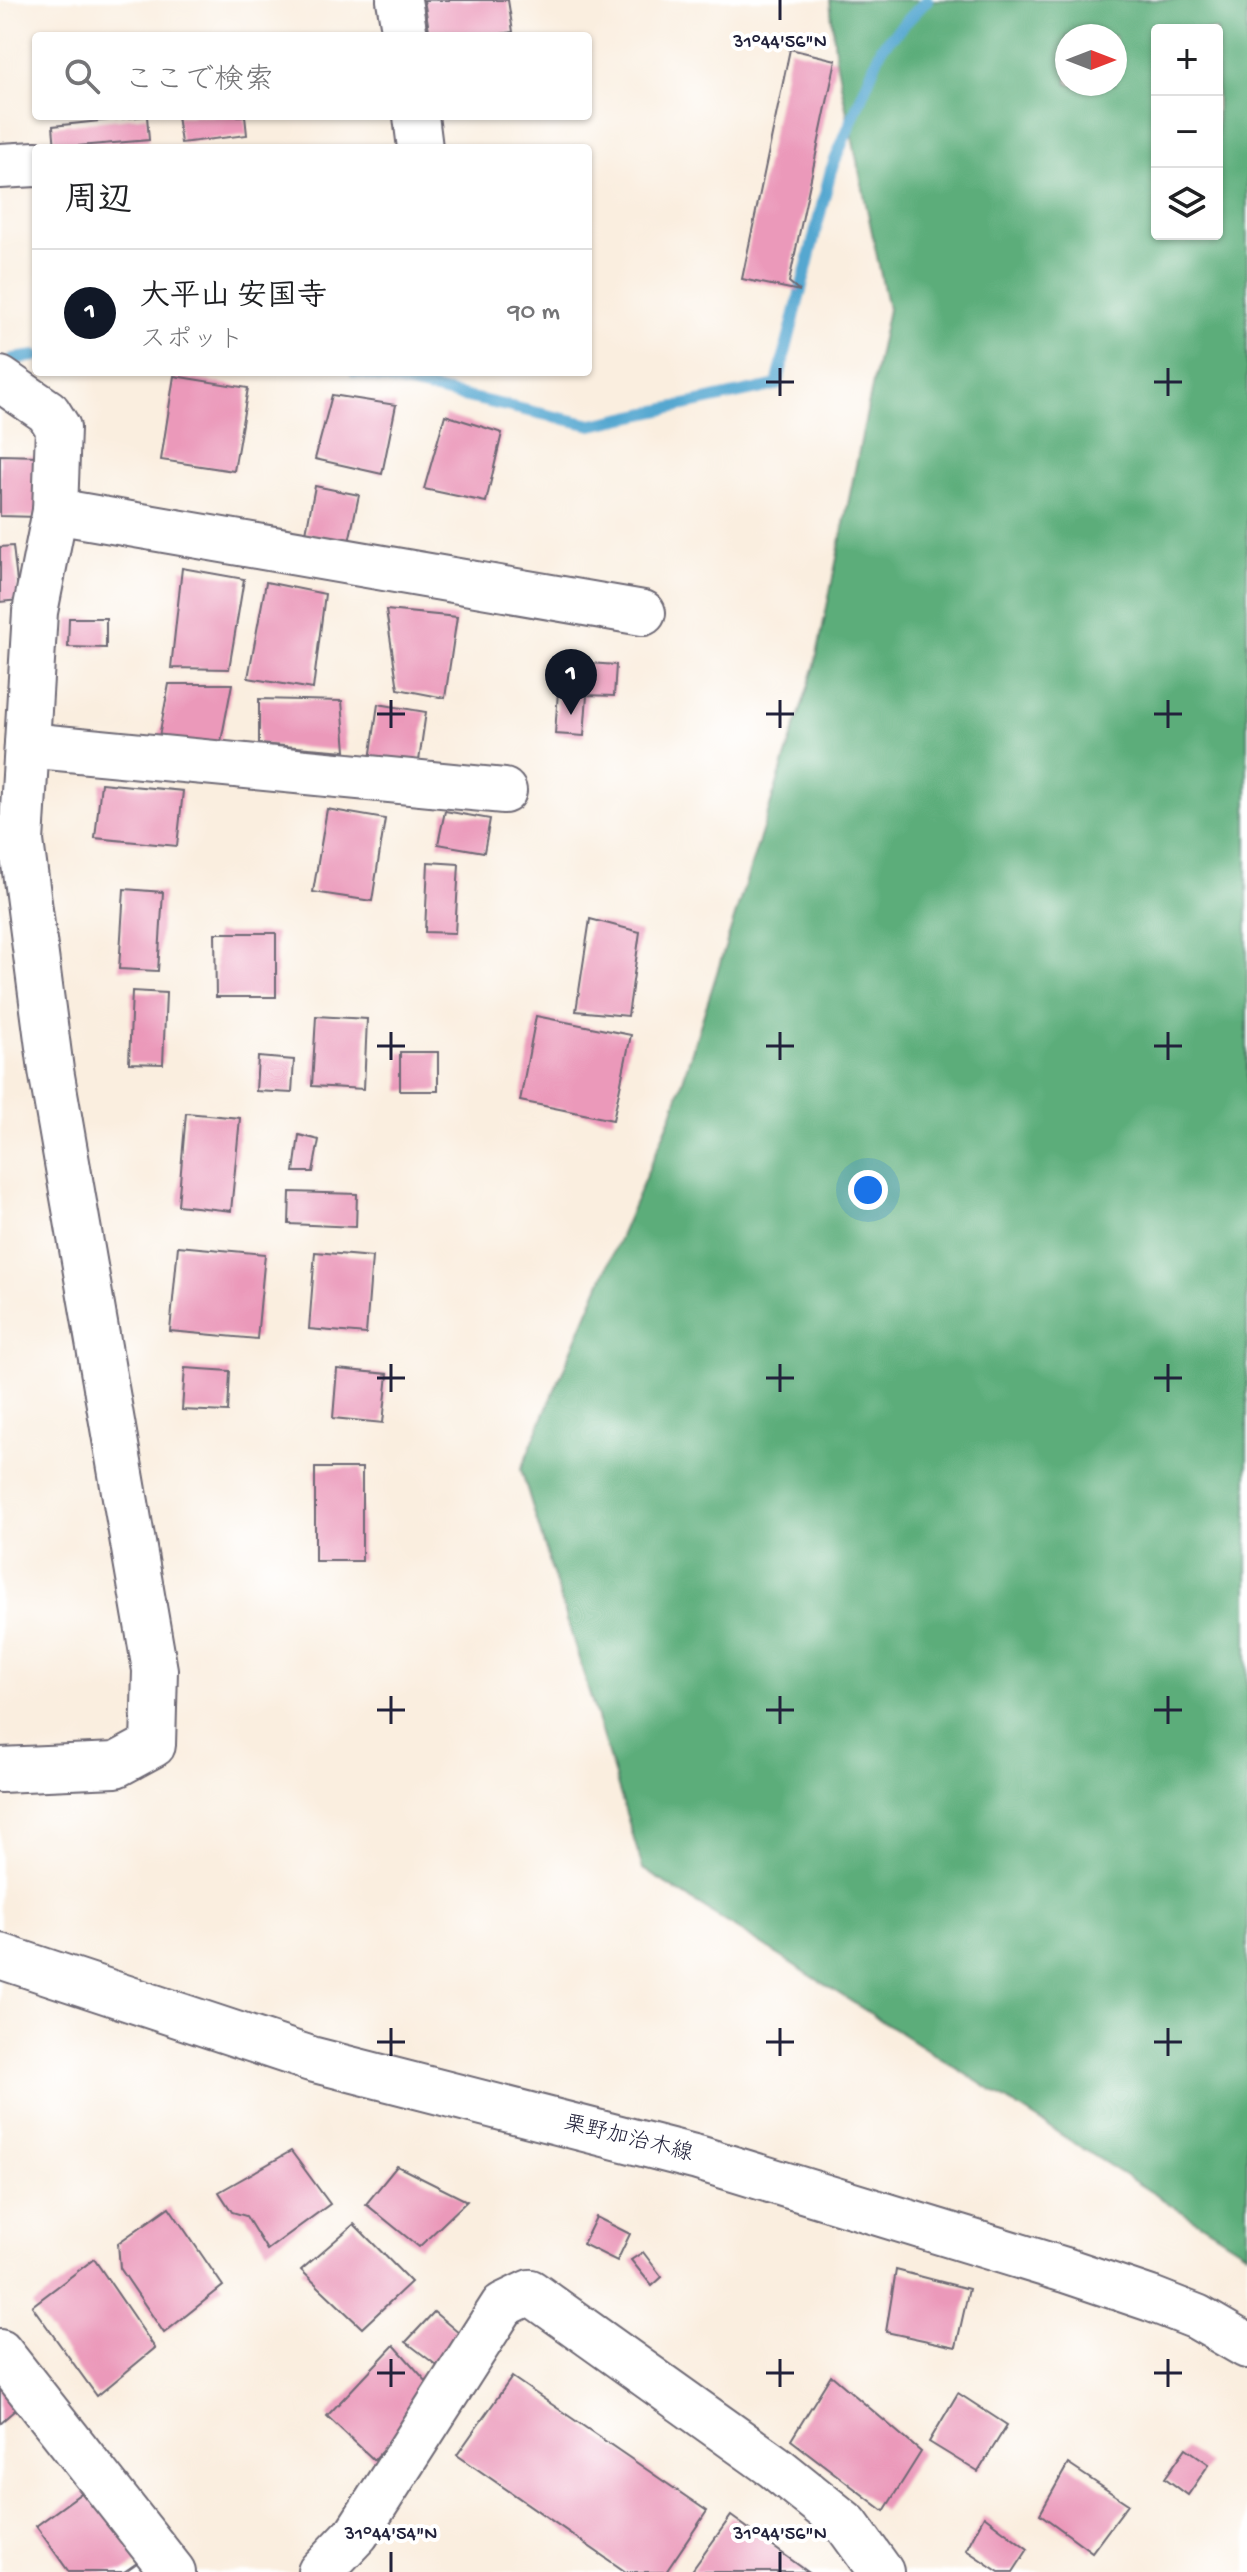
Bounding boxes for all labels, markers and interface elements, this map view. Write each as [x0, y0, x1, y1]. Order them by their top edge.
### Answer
north arrow [1055, 24, 1127, 96]
map controls [1151, 24, 1223, 240]
button: + [1151, 24, 1223, 96]
search box [32, 32, 592, 120]
text: 31°44'56"N [732, 32, 827, 55]
icon: search [60, 54, 104, 98]
text: ここで検索 [124, 65, 274, 100]
button: − [1151, 96, 1223, 168]
button: layers [1151, 168, 1223, 240]
text: 周辺 [64, 183, 132, 223]
text: 大平山 安国寺 [140, 281, 327, 316]
text: 1 [85, 298, 95, 329]
text: 90 m [508, 298, 560, 329]
text: スポット [140, 326, 244, 357]
pin: 1 [545, 649, 597, 715]
your location [848, 1170, 888, 1210]
street label: 栗野加治木線 [561, 2110, 695, 2169]
text: 31°44'54"N [344, 2524, 437, 2547]
text: 31°44'56"N [732, 2524, 827, 2547]

